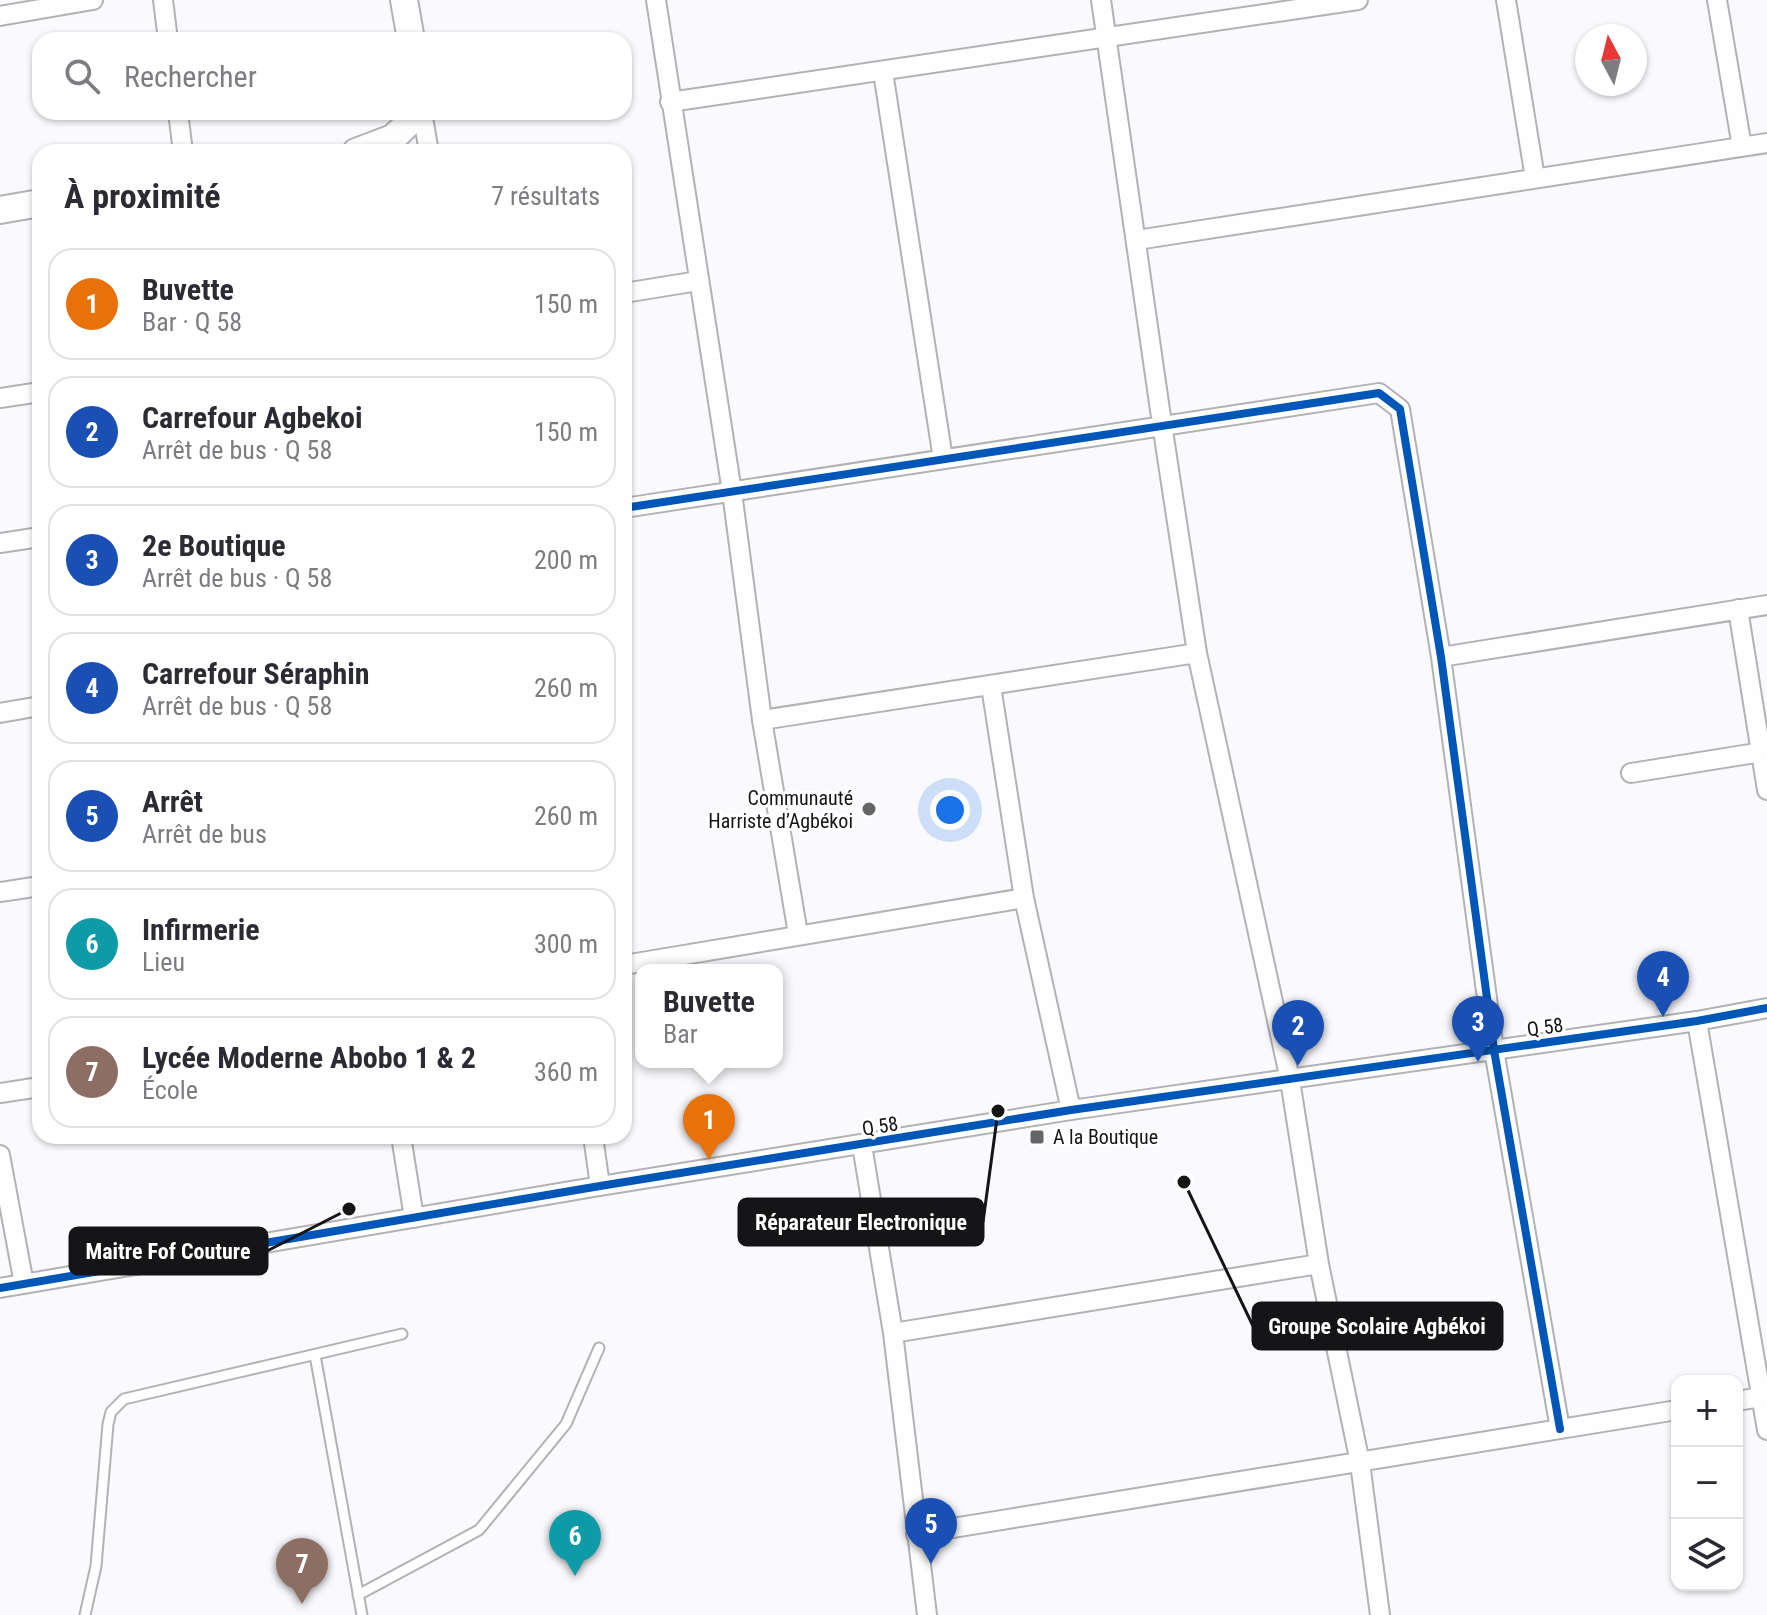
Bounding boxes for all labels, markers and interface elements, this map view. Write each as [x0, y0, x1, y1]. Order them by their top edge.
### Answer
north arrow [1575, 24, 1647, 96]
search box [32, 32, 632, 120]
icon: search [60, 54, 104, 98]
text: Rechercher [124, 59, 257, 94]
text: À proximité [64, 176, 221, 216]
text: 7 résultats [491, 181, 600, 211]
text: Buvette [142, 272, 234, 307]
text: 1 [85, 289, 99, 319]
text: 150 m [534, 289, 598, 319]
text: Bar · Q 58 [142, 307, 242, 337]
text: Carrefour Agbekoi [142, 400, 363, 435]
text: 2 [85, 417, 99, 447]
text: 150 m [534, 417, 598, 447]
text: Arrêt de bus · Q 58 [142, 435, 332, 465]
text: 2e Boutique [142, 528, 286, 563]
text: 3 [85, 545, 99, 575]
text: 200 m [534, 545, 598, 575]
text: Arrêt de bus · Q 58 [142, 563, 332, 593]
text: Carrefour Séraphin [142, 656, 370, 691]
text: 4 [85, 673, 99, 703]
text: 260 m [534, 673, 598, 703]
text: Arrêt de bus · Q 58 [142, 691, 332, 721]
text: Arrêt [142, 784, 203, 819]
place label: Communauté Harriste d’Agbékoi [708, 786, 853, 833]
your location [930, 790, 970, 830]
marker: Communauté Harriste d’Agbékoi [860, 800, 878, 818]
text: 5 [85, 801, 99, 831]
text: 260 m [534, 801, 598, 831]
text: Arrêt de bus [142, 819, 267, 849]
text: Infirmerie [142, 912, 260, 947]
text: 6 [85, 929, 99, 959]
text: 300 m [534, 929, 598, 959]
text: Lieu [142, 947, 185, 977]
pin: 4 [1637, 951, 1689, 1017]
popup [635, 964, 783, 1068]
text: Buvette [663, 984, 755, 1019]
pin: 3 [1452, 996, 1504, 1062]
pin: 2 [1272, 1000, 1324, 1066]
street label: Q 58 [1525, 1013, 1565, 1041]
text: Bar [663, 1019, 698, 1049]
text: Lycée Moderne Abobo 1 & 2 [142, 1040, 476, 1075]
text: 7 [85, 1057, 99, 1087]
text: 360 m [534, 1057, 598, 1087]
text: École [142, 1075, 198, 1105]
pin: 1 [683, 1094, 735, 1160]
street label: Q 58 [860, 1111, 900, 1141]
place label: A la Boutique [1053, 1125, 1158, 1149]
marker: A la Boutique [1028, 1128, 1046, 1146]
callout: Réparateur Electronique [739, 1199, 983, 1245]
text: Réparateur Electronique [755, 1210, 967, 1235]
callout: Maitre Fof Couture [70, 1228, 267, 1274]
text: Maitre Fof Couture [86, 1239, 250, 1264]
callout: Groupe Scolaire Agbékoi [1253, 1303, 1502, 1349]
text: Groupe Scolaire Agbékoi [1268, 1314, 1486, 1339]
map controls [1671, 1375, 1743, 1591]
button: + [1671, 1375, 1743, 1447]
button: − [1671, 1447, 1743, 1519]
pin: 5 [905, 1498, 957, 1564]
pin: 6 [549, 1510, 601, 1576]
button: layers [1671, 1519, 1743, 1591]
pin: 7 [276, 1538, 328, 1604]

